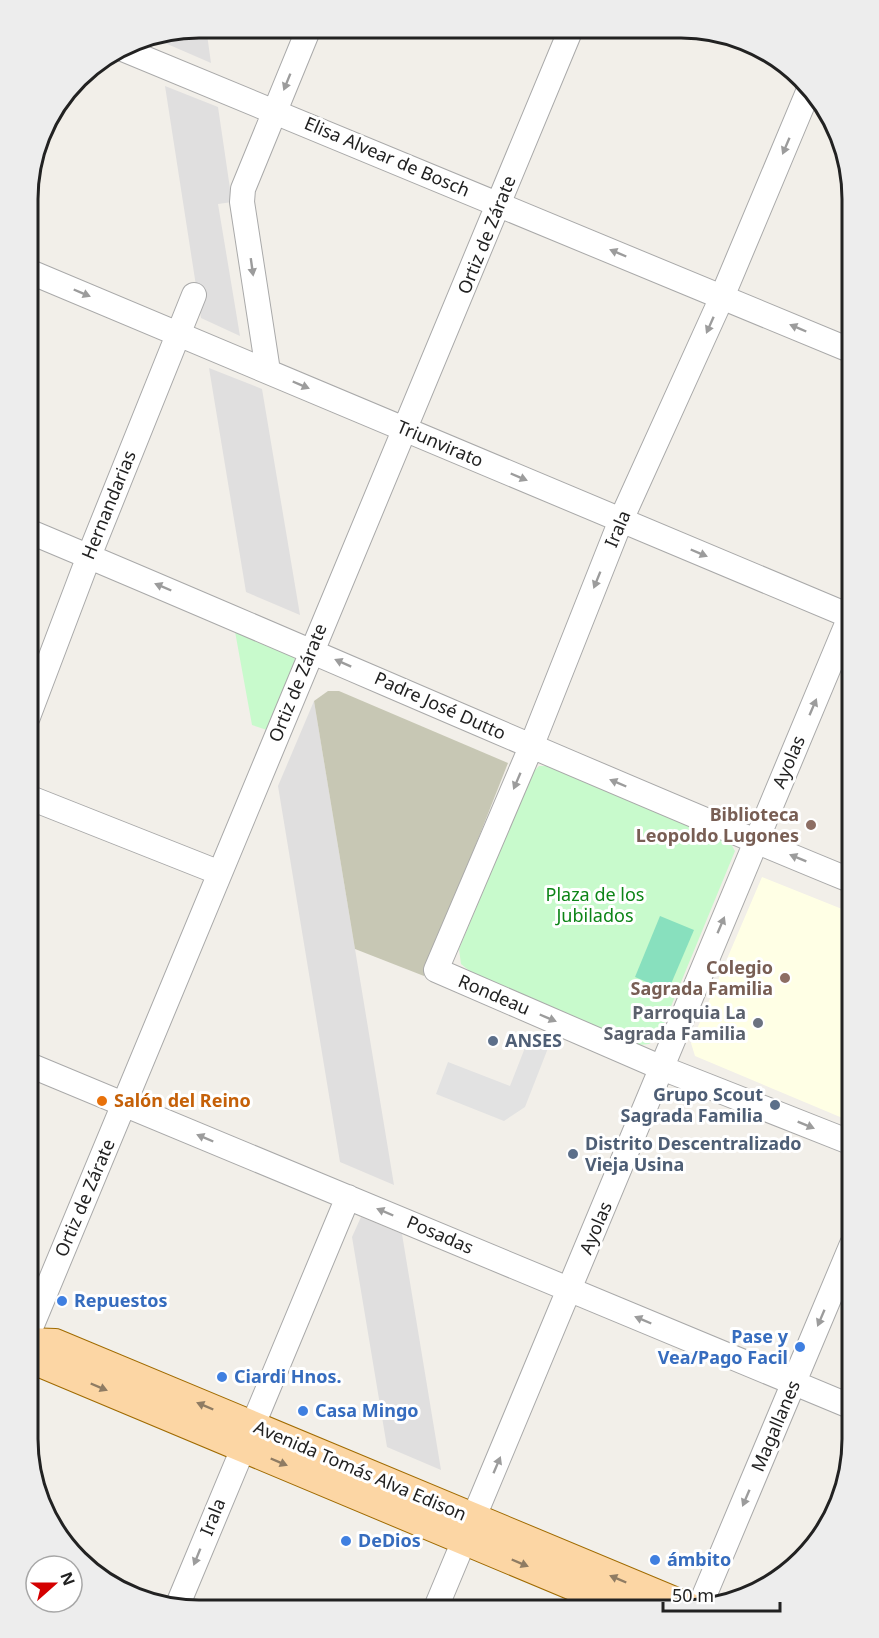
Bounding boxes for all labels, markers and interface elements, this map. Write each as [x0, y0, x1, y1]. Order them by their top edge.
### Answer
one-way arrow [282, 73, 291, 91]
street label: Elisa Alvear de Bosch [301, 110, 474, 202]
one-way arrow [781, 137, 791, 155]
street label: Ortiz de Zárate [451, 172, 521, 297]
one-way arrow [609, 248, 627, 257]
one-way arrow [248, 258, 257, 277]
one-way arrow [74, 289, 91, 298]
one-way arrow [705, 317, 714, 334]
one-way arrow [789, 323, 807, 332]
one-way arrow [292, 380, 310, 390]
street label: Triunvirato [393, 414, 487, 472]
street label: Hernandarias [75, 447, 141, 563]
one-way arrow [511, 472, 529, 482]
street label: Irala [599, 506, 636, 551]
one-way arrow [690, 549, 708, 558]
one-way arrow [592, 572, 602, 590]
one-way arrow [154, 582, 172, 592]
street label: Ortiz de Zárate [262, 620, 332, 745]
one-way arrow [333, 658, 351, 668]
street label: Padre José Dutto [371, 665, 510, 745]
one-way arrow [808, 698, 817, 715]
street label: Ayolas [766, 732, 810, 792]
one-way arrow [512, 772, 521, 790]
one-way arrow [608, 778, 626, 788]
place label: Biblioteca Leopoldo Lugones [636, 802, 799, 847]
marker: Biblioteca Leopoldo Lugones [804, 818, 818, 832]
one-way arrow [788, 853, 806, 863]
park label: Plaza de los Jubilados [546, 882, 644, 927]
one-way arrow [716, 916, 726, 934]
place label: Colegio Sagrada Familia [630, 955, 773, 1000]
street label: Rondeau [455, 968, 534, 1020]
marker: Colegio Sagrada Familia [778, 971, 792, 985]
place label: Parroquia La Sagrada Familia [603, 1000, 746, 1045]
one-way arrow [539, 1014, 557, 1024]
marker: Parroquia La Sagrada Familia [751, 1016, 765, 1030]
place label: ANSES [505, 1028, 562, 1052]
marker: ANSES [486, 1034, 500, 1048]
place label: Grupo Scout Sagrada Familia [620, 1082, 763, 1127]
place label: Salón del Reino [114, 1088, 251, 1112]
marker: Salón del Reino [95, 1094, 109, 1108]
marker: Grupo Scout Sagrada Familia [768, 1098, 782, 1112]
one-way arrow [797, 1121, 815, 1130]
place label: Distrito Descentralizado Vieja Usina [585, 1131, 802, 1176]
one-way arrow [196, 1133, 214, 1142]
street label: Ortiz de Zárate [48, 1135, 120, 1260]
marker: Distrito Descentralizado Vieja Usina [566, 1147, 580, 1161]
street label: Ayolas [573, 1198, 617, 1258]
one-way arrow [376, 1207, 394, 1217]
street label: Posadas [403, 1209, 477, 1259]
place label: Repuestos [74, 1288, 168, 1312]
marker: Repuestos [55, 1294, 69, 1308]
one-way arrow [816, 1309, 825, 1327]
one-way arrow [633, 1315, 651, 1325]
place label: Pase y Vea/Pago Facil [658, 1324, 789, 1369]
marker: Pase y Vea/Pago Facil [793, 1340, 807, 1354]
place label: Ciardi Hnos. [234, 1364, 342, 1388]
marker: Ciardi Hnos. [215, 1370, 229, 1384]
street label: Magallanes [745, 1376, 805, 1475]
one-way arrow [91, 1382, 108, 1391]
place label: Casa Mingo [315, 1398, 419, 1422]
one-way arrow [196, 1401, 214, 1410]
marker: Casa Mingo [296, 1404, 310, 1418]
street label: Avenida Tomás Alva Edison [250, 1414, 470, 1526]
one-way arrow [493, 1456, 502, 1474]
one-way arrow [270, 1458, 288, 1467]
one-way arrow [741, 1489, 751, 1507]
street label: Irala [194, 1494, 230, 1539]
place label: DeDios [358, 1528, 421, 1552]
marker: DeDios [339, 1534, 353, 1548]
place label: ámbito [667, 1547, 731, 1571]
one-way arrow [192, 1549, 202, 1567]
marker: ámbito [648, 1553, 662, 1567]
north arrow [24, 1554, 84, 1614]
one-way arrow [511, 1559, 529, 1568]
text: N [55, 1569, 81, 1589]
one-way arrow [608, 1574, 626, 1584]
scale bar [663, 1575, 780, 1613]
text: 50 m [672, 1583, 714, 1607]

